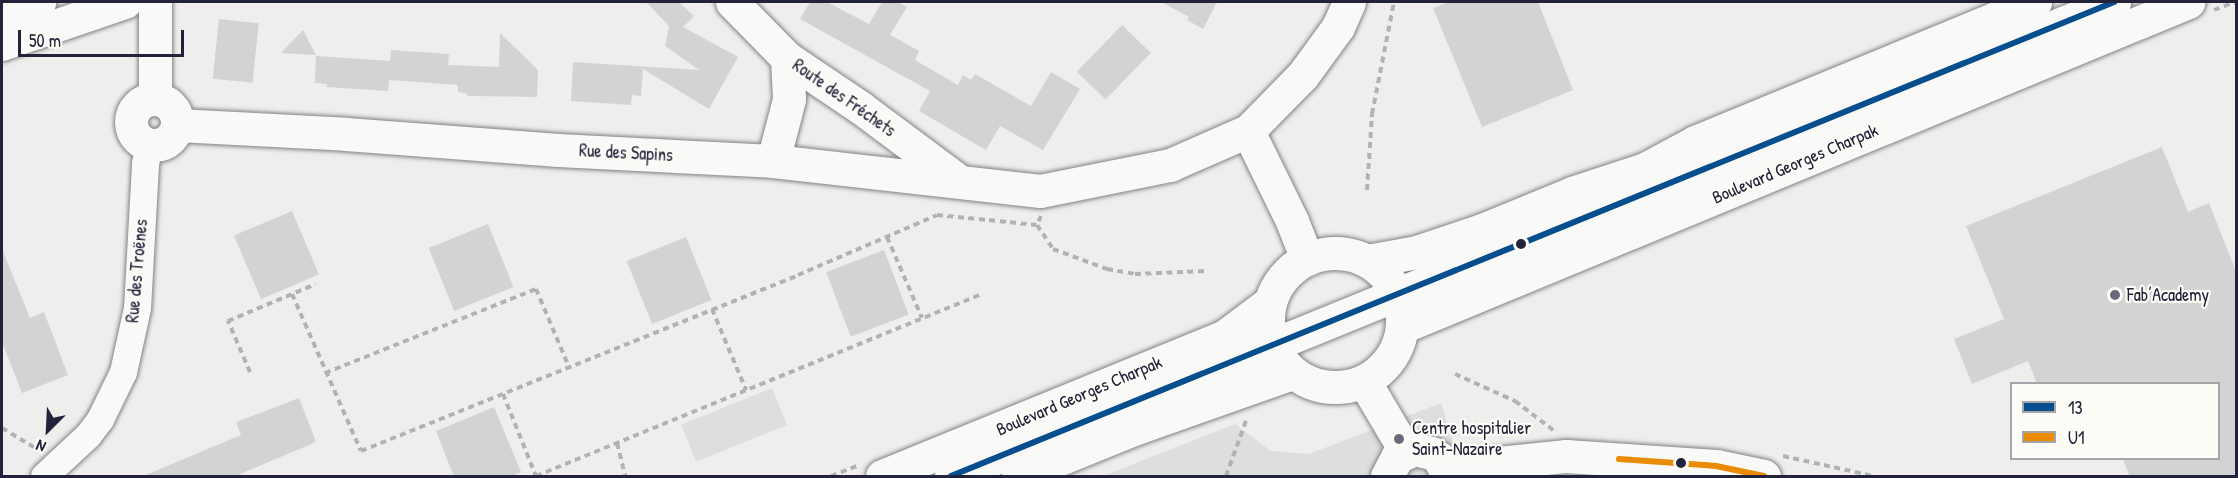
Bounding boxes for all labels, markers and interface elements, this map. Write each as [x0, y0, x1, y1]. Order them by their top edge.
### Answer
scale bar [21, 18, 188, 56]
text: 50 m [29, 28, 61, 53]
street label: Route des Fréchets [788, 54, 900, 142]
street label: Boulevard Georges Charpak [1709, 119, 1881, 209]
street label: Rue des Sapins [578, 140, 674, 166]
street label: Rue des Troënes [122, 218, 152, 324]
unlabelled marker [1515, 238, 1527, 250]
place label: Fab’Academy [2127, 284, 2209, 306]
marker: Fab’Academy [2108, 288, 2122, 302]
street label: Boulevard Georges Charpak [993, 351, 1165, 441]
legend [2010, 382, 2220, 460]
text: 13 [2068, 395, 2083, 420]
north arrow [18, 400, 78, 460]
place label: Centre hospitalier Saint-Nazaire [1412, 418, 1531, 460]
text: U1 [2068, 425, 2084, 450]
marker: Centre hospitalier Saint-Nazaire [1390, 430, 1408, 448]
text: N [32, 435, 49, 458]
unlabelled marker [1675, 457, 1687, 469]

